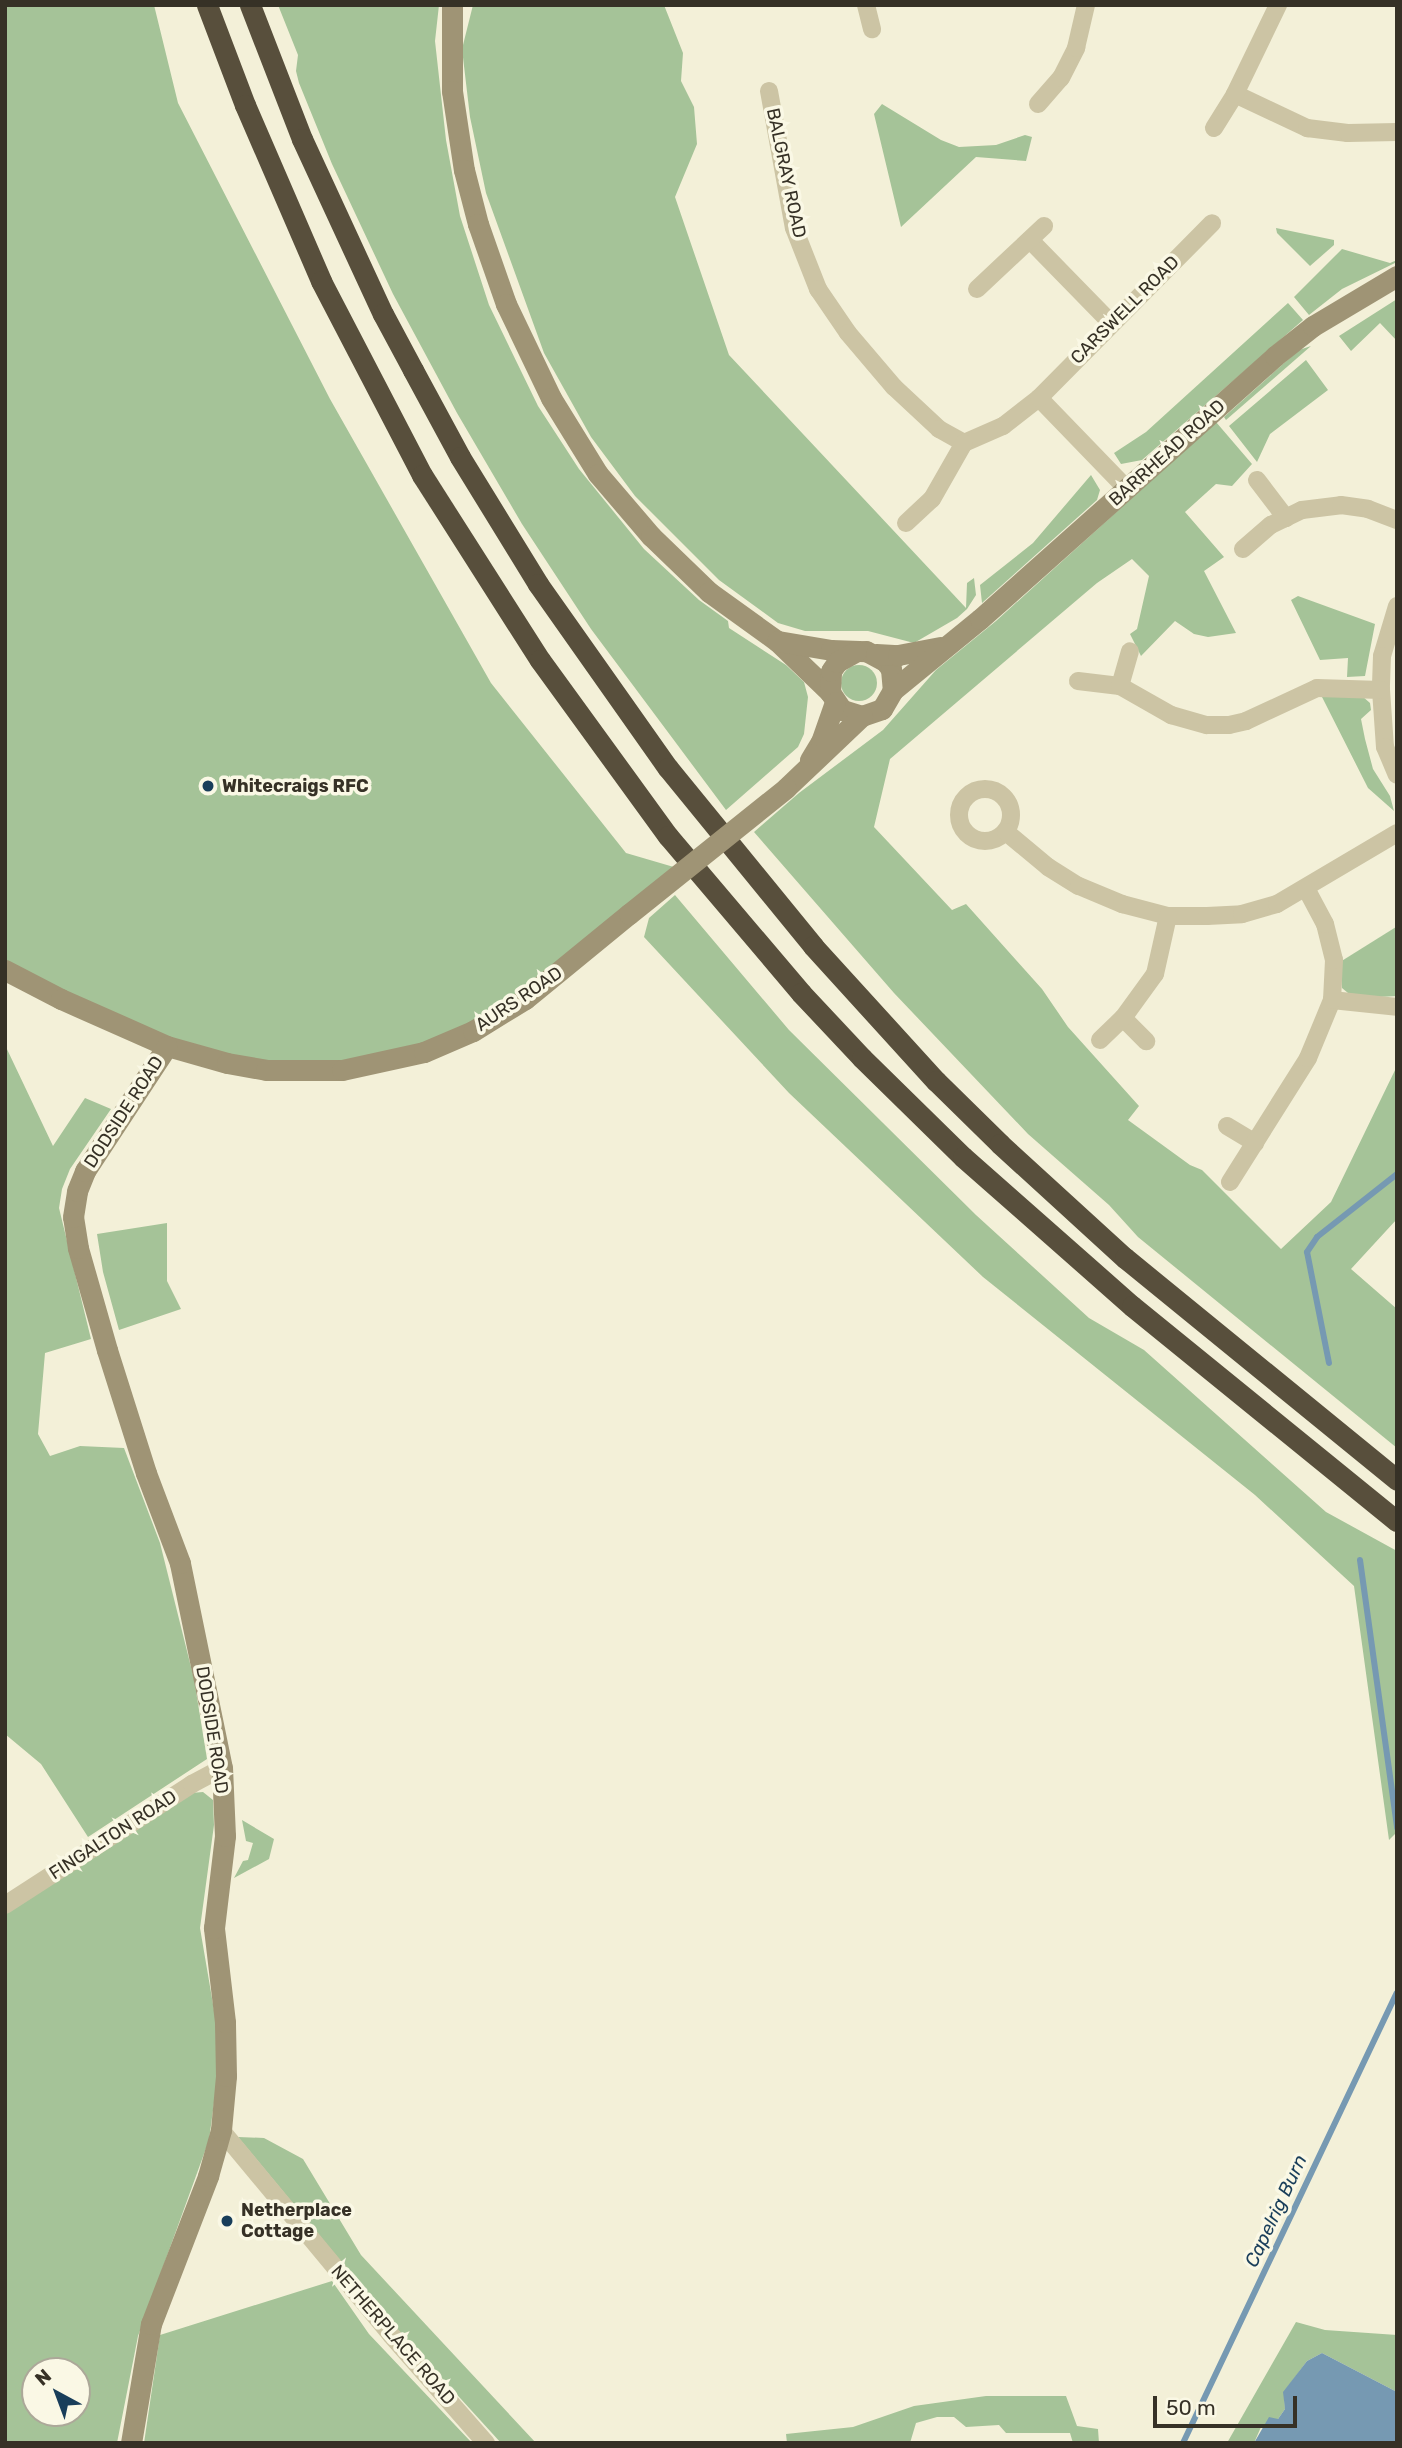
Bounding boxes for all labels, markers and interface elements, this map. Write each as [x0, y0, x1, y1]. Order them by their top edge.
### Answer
street label: BALGRAY ROAD [762, 106, 810, 240]
street label: CARSWELL ROAD [1066, 251, 1184, 369]
street label: BARRHEAD ROAD [1105, 395, 1229, 511]
place label: Whitecraigs RFC [222, 775, 369, 797]
marker: Whitecraigs RFC [200, 778, 216, 794]
street label: AURS ROAD [471, 962, 567, 1036]
street label: DODSIDE ROAD [80, 1052, 168, 1172]
street label: DODSIDE ROAD [191, 1665, 233, 1795]
street label: FINGALTON ROAD [45, 1786, 181, 1884]
water label: Capelrig Burn [1240, 2151, 1312, 2271]
place label: Netherplace Cottage [241, 2200, 352, 2242]
marker: Netherplace Cottage [219, 2213, 235, 2229]
street label: NETHERPLACE ROAD [326, 2261, 460, 2409]
north arrow [21, 2357, 91, 2427]
text: N [30, 2364, 56, 2390]
scale bar [1157, 2382, 1300, 2426]
text: 50 m [1166, 2395, 1216, 2420]

